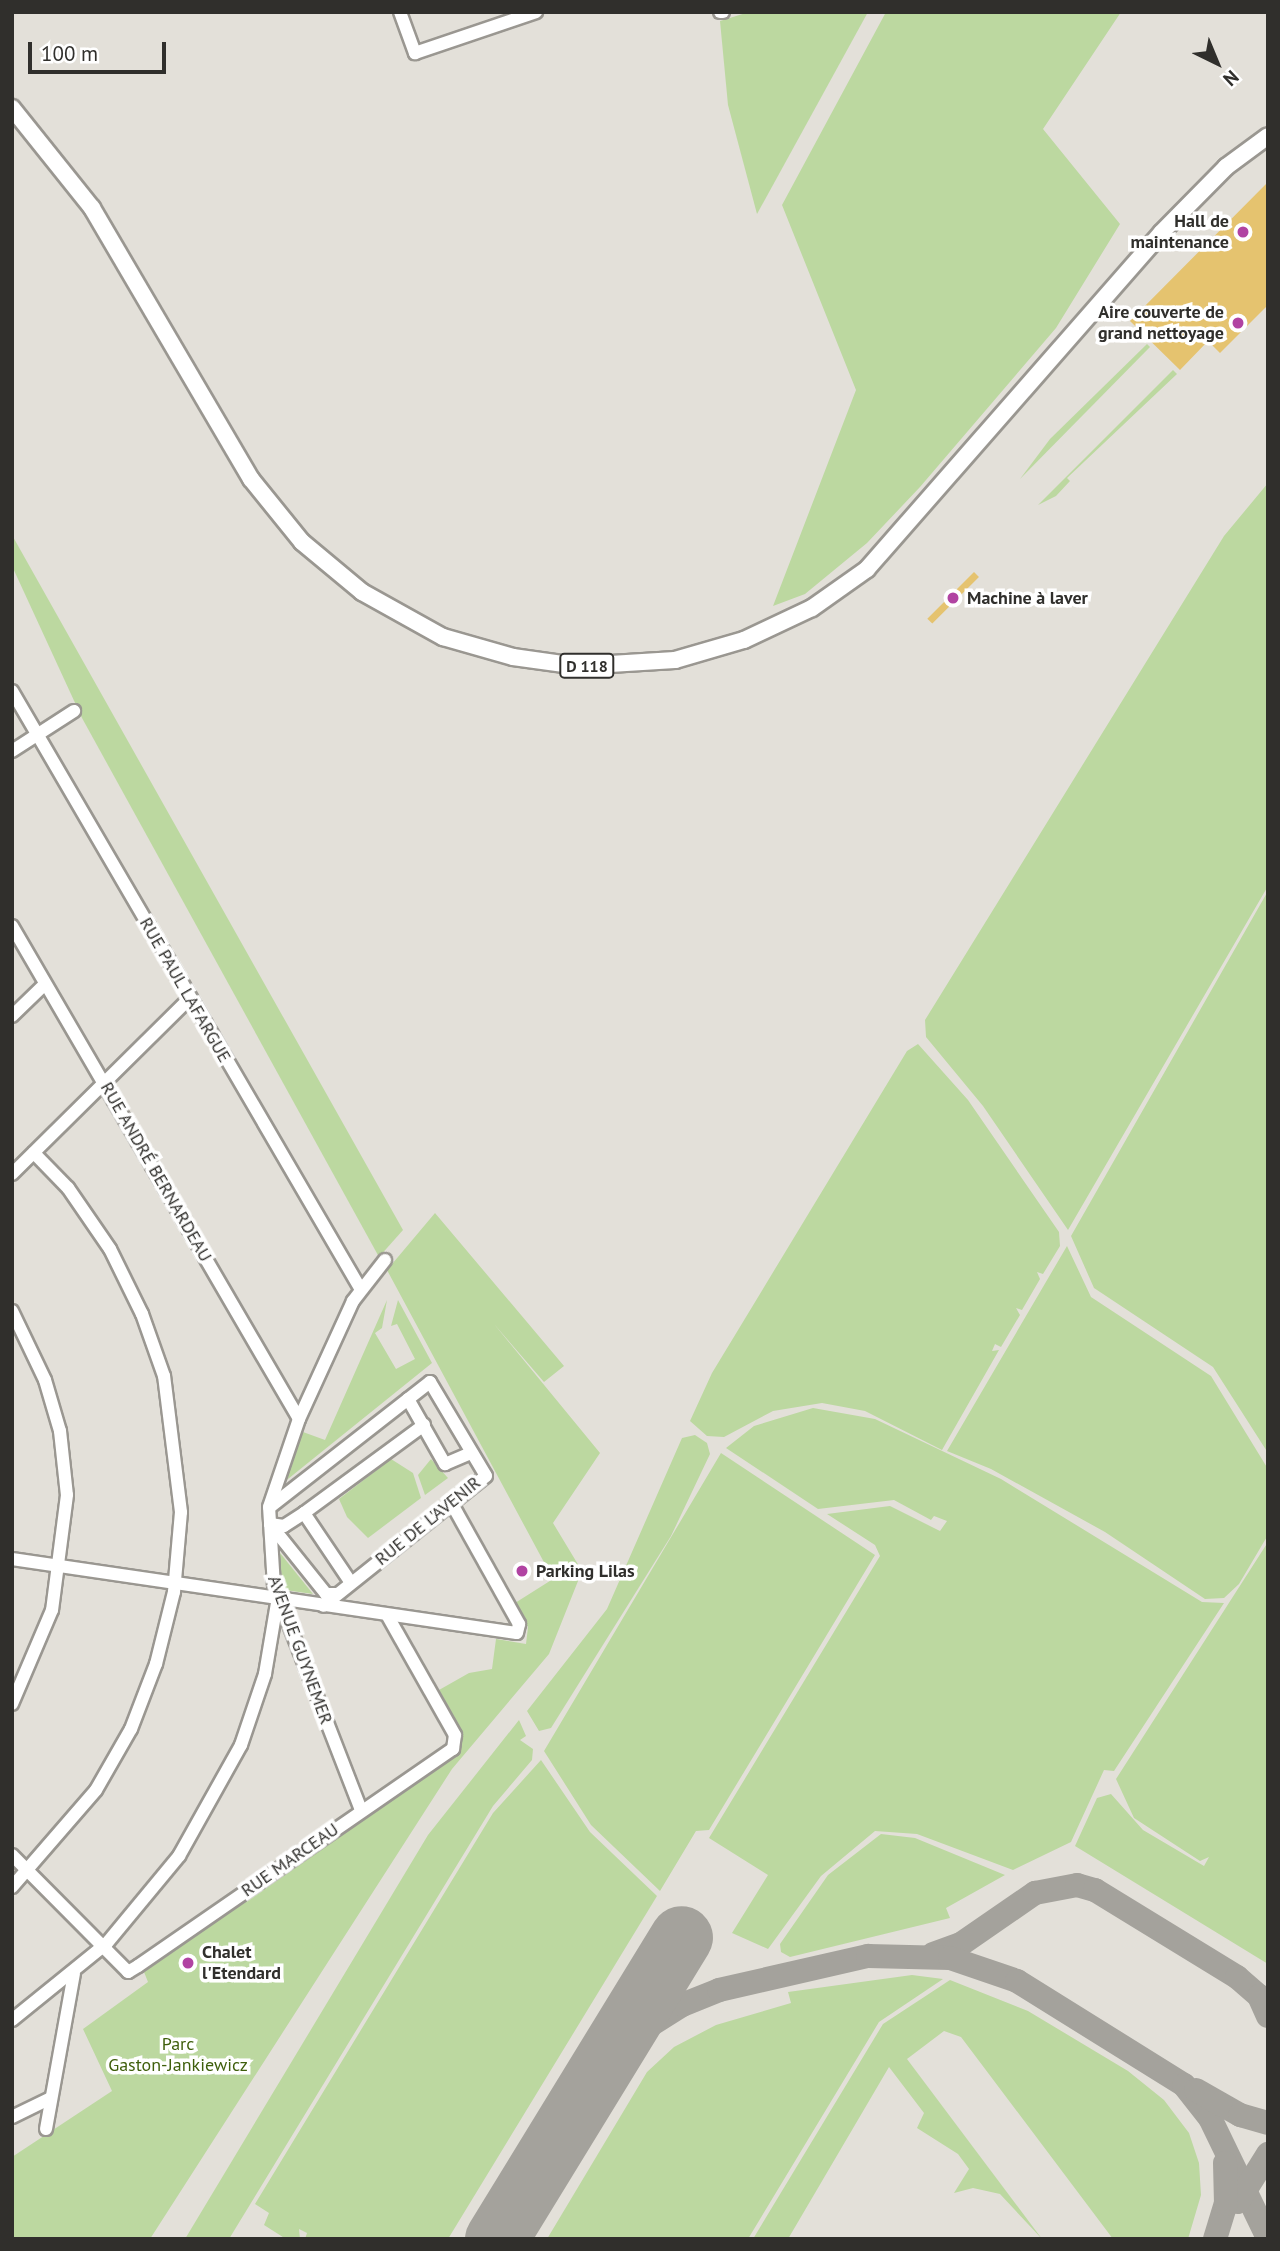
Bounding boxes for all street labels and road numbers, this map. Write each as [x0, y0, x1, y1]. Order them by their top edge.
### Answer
road number: D 118 [559, 653, 615, 678]
street label: RUE PAUL LAFARGUE [135, 913, 235, 1067]
street label: RUE ANDRÉ BERNARDEAU [96, 1078, 216, 1266]
street label: RUE DE L'AVENIR [371, 1472, 485, 1570]
street label: AVENUE GUYNEMER [263, 1573, 337, 1727]
street label: RUE MARCEAU [237, 1819, 343, 1901]

